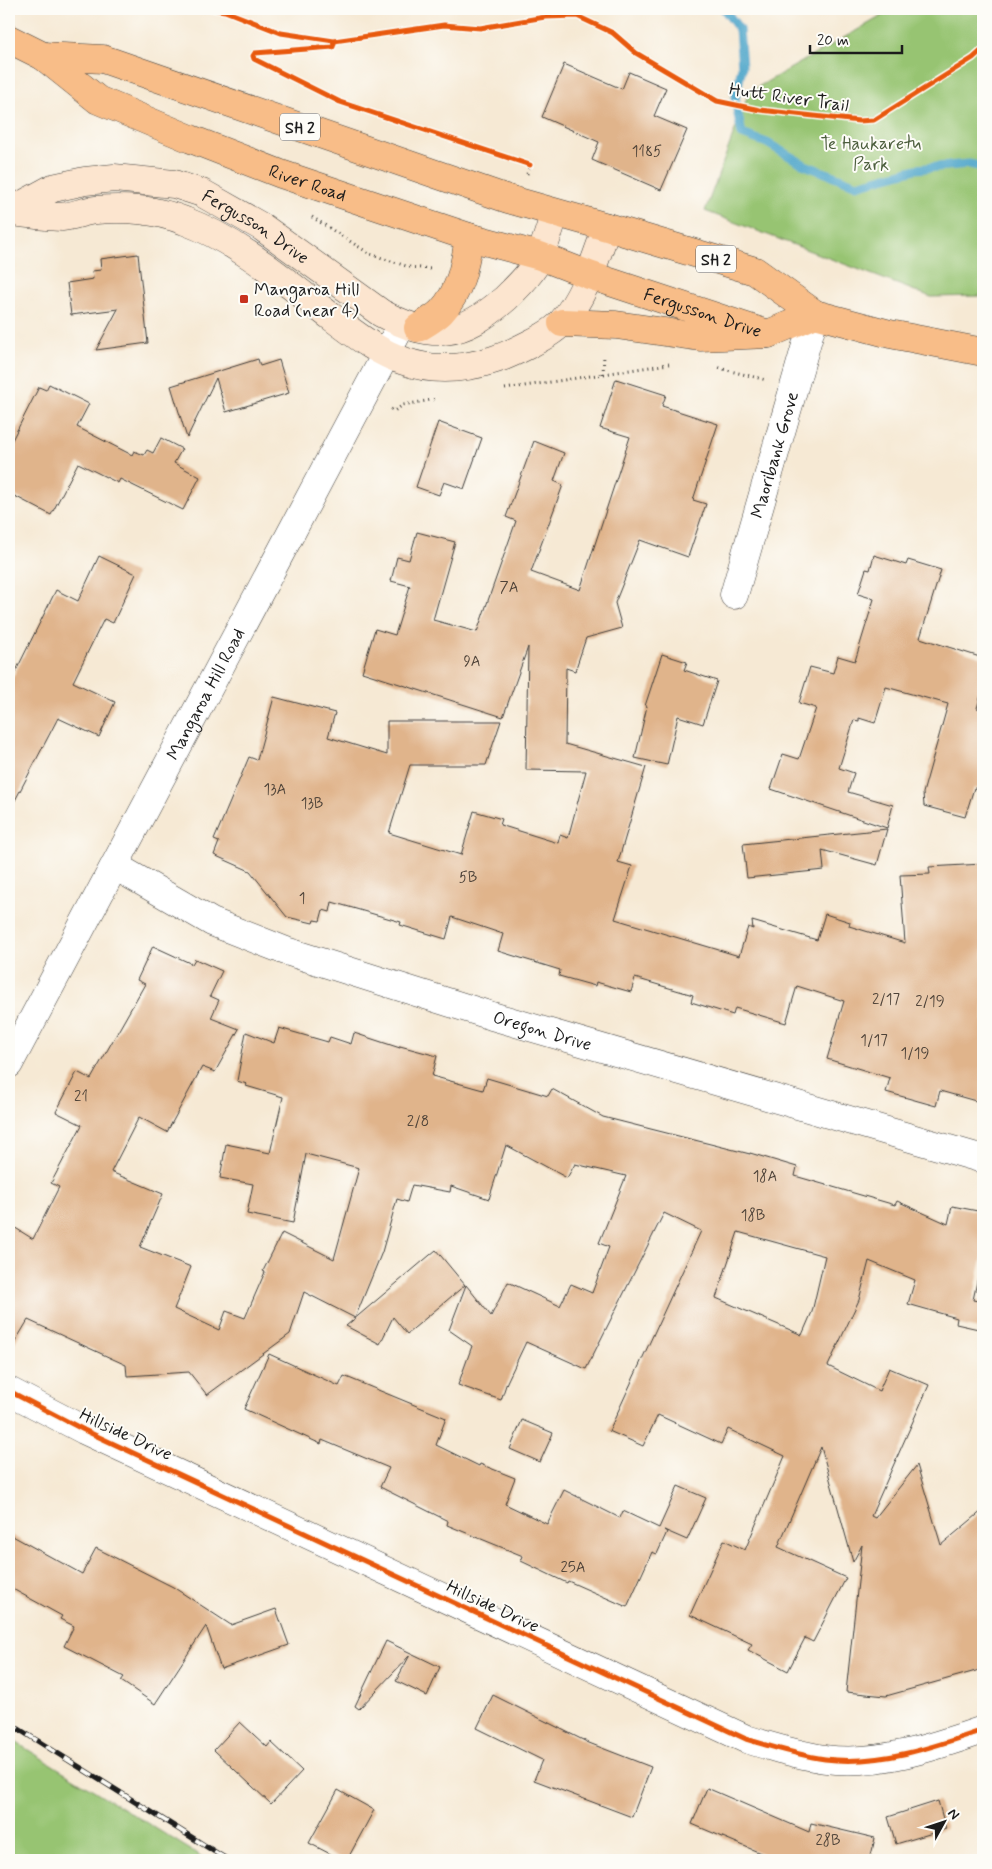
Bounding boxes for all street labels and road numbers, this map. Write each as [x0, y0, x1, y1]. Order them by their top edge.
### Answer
street label: Hutt River Trail [728, 78, 850, 118]
road number: SH 2 [280, 114, 320, 140]
street label: River Road [265, 159, 349, 208]
street label: Fergusson Drive [197, 184, 314, 270]
road number: SH 2 [696, 245, 736, 272]
street label: Fergusson Drive [640, 283, 765, 344]
street label: Maoribank Grove [746, 389, 805, 521]
street label: Mangaroa Hill Road [162, 624, 251, 765]
street label: Oregon Drive [490, 1006, 594, 1057]
street label: Hillside Drive [75, 1403, 176, 1467]
street label: Hillside Drive [442, 1575, 543, 1639]

